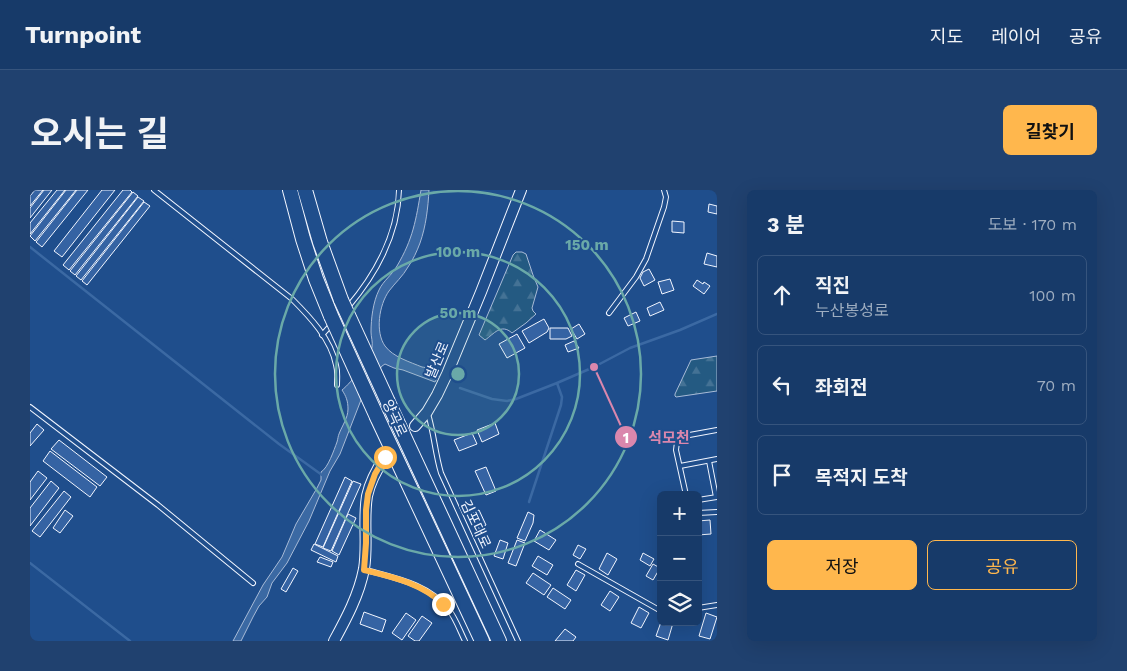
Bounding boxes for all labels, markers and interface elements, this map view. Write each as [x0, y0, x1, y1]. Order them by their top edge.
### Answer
text: Turnpoint [25, 21, 141, 49]
text: 지도 [930, 26, 963, 47]
text: 레이어 [991, 26, 1041, 47]
text: 공유 [1069, 26, 1102, 47]
button: 길찾기 [1003, 105, 1097, 155]
text: 오시는 길 [30, 113, 169, 155]
text: 3 분 [767, 212, 805, 237]
text: 도보 · 170 m [988, 215, 1077, 234]
text: 150 m [565, 236, 609, 254]
text: 100 m [436, 243, 480, 261]
text: 직진 [815, 274, 850, 297]
icon: ahead [768, 281, 796, 309]
text: 100 m [1029, 286, 1076, 305]
text: 누산봉성로 [815, 301, 889, 320]
text: 50 m [440, 304, 476, 322]
street label: 발산로 [422, 339, 452, 381]
centre of rings [449, 365, 467, 383]
icon: left [768, 371, 796, 399]
text: 좌회전 [815, 376, 867, 399]
text: 70 m [1037, 376, 1076, 395]
street label: 양곡로 [380, 397, 410, 439]
callout: 석모천 [614, 422, 700, 452]
text: 1 [623, 429, 629, 447]
text: 석모천 [648, 429, 690, 447]
route start [374, 446, 397, 469]
icon: arrive [768, 461, 796, 489]
text: 목적지 도착 [815, 466, 908, 489]
map controls [657, 491, 702, 626]
button: + [657, 491, 702, 536]
street label: 김포대로 [458, 497, 494, 551]
button: − [657, 536, 702, 581]
button: 저장 [767, 540, 917, 590]
button: 공유 [927, 540, 1077, 590]
button: layers [657, 581, 702, 626]
route end [432, 593, 455, 616]

